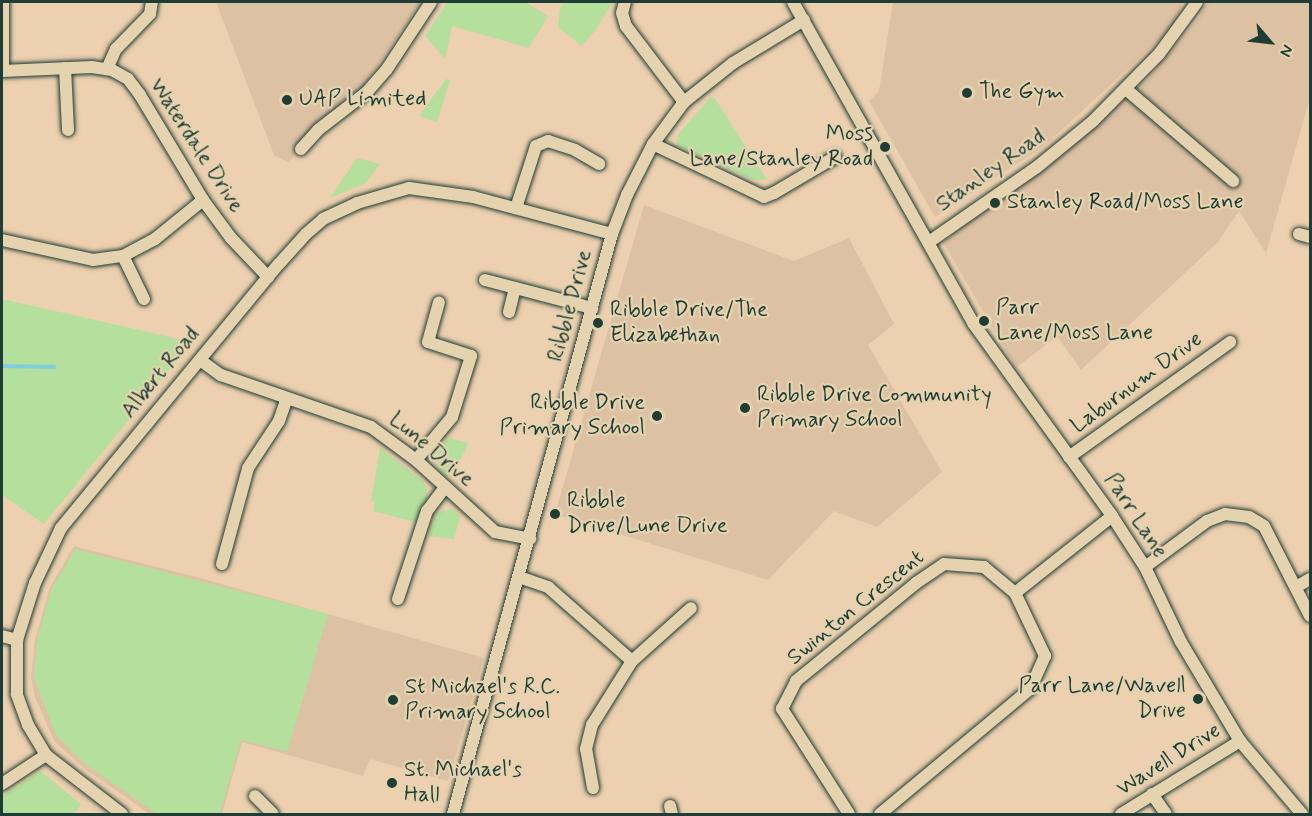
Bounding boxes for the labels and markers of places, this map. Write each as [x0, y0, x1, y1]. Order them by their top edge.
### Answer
place label: The Gym [979, 80, 1068, 106]
marker: The Gym [960, 86, 974, 100]
place label: UAP Limited [299, 87, 422, 113]
marker: UAP Limited [280, 93, 294, 107]
place label: Moss Lane/Stanley Road [690, 121, 873, 172]
marker: Moss Lane/Stanley Road [878, 140, 892, 154]
place label: Stanley Road/Moss Lane [1007, 190, 1243, 216]
marker: Stanley Road/Moss Lane [988, 196, 1002, 210]
place label: Parr Lane/Moss Lane [996, 295, 1153, 346]
place label: Ribble Drive/The Elizabethan [610, 297, 766, 348]
marker: Parr Lane/Moss Lane [977, 314, 991, 328]
marker: Ribble Drive/The Elizabethan [591, 316, 605, 330]
place label: Ribble Drive Community Primary School [757, 382, 988, 434]
place label: Ribble Drive Primary School [500, 390, 645, 442]
marker: Ribble Drive Community Primary School [738, 401, 752, 415]
marker: Ribble Drive Primary School [650, 409, 664, 423]
place label: Ribble Drive/Lune Drive [567, 488, 725, 540]
marker: Ribble Drive/Lune Drive [548, 507, 562, 521]
place label: Parr Lane/Wavell Drive [1018, 673, 1186, 724]
place label: St Michael's R.C. Primary School [405, 674, 562, 726]
marker: Parr Lane/Wavell Drive [1191, 692, 1205, 706]
marker: St Michael's R.C. Primary School [386, 693, 400, 707]
place label: St. Michael's Hall [404, 757, 522, 808]
marker: St. Michael's Hall [385, 776, 399, 790]

